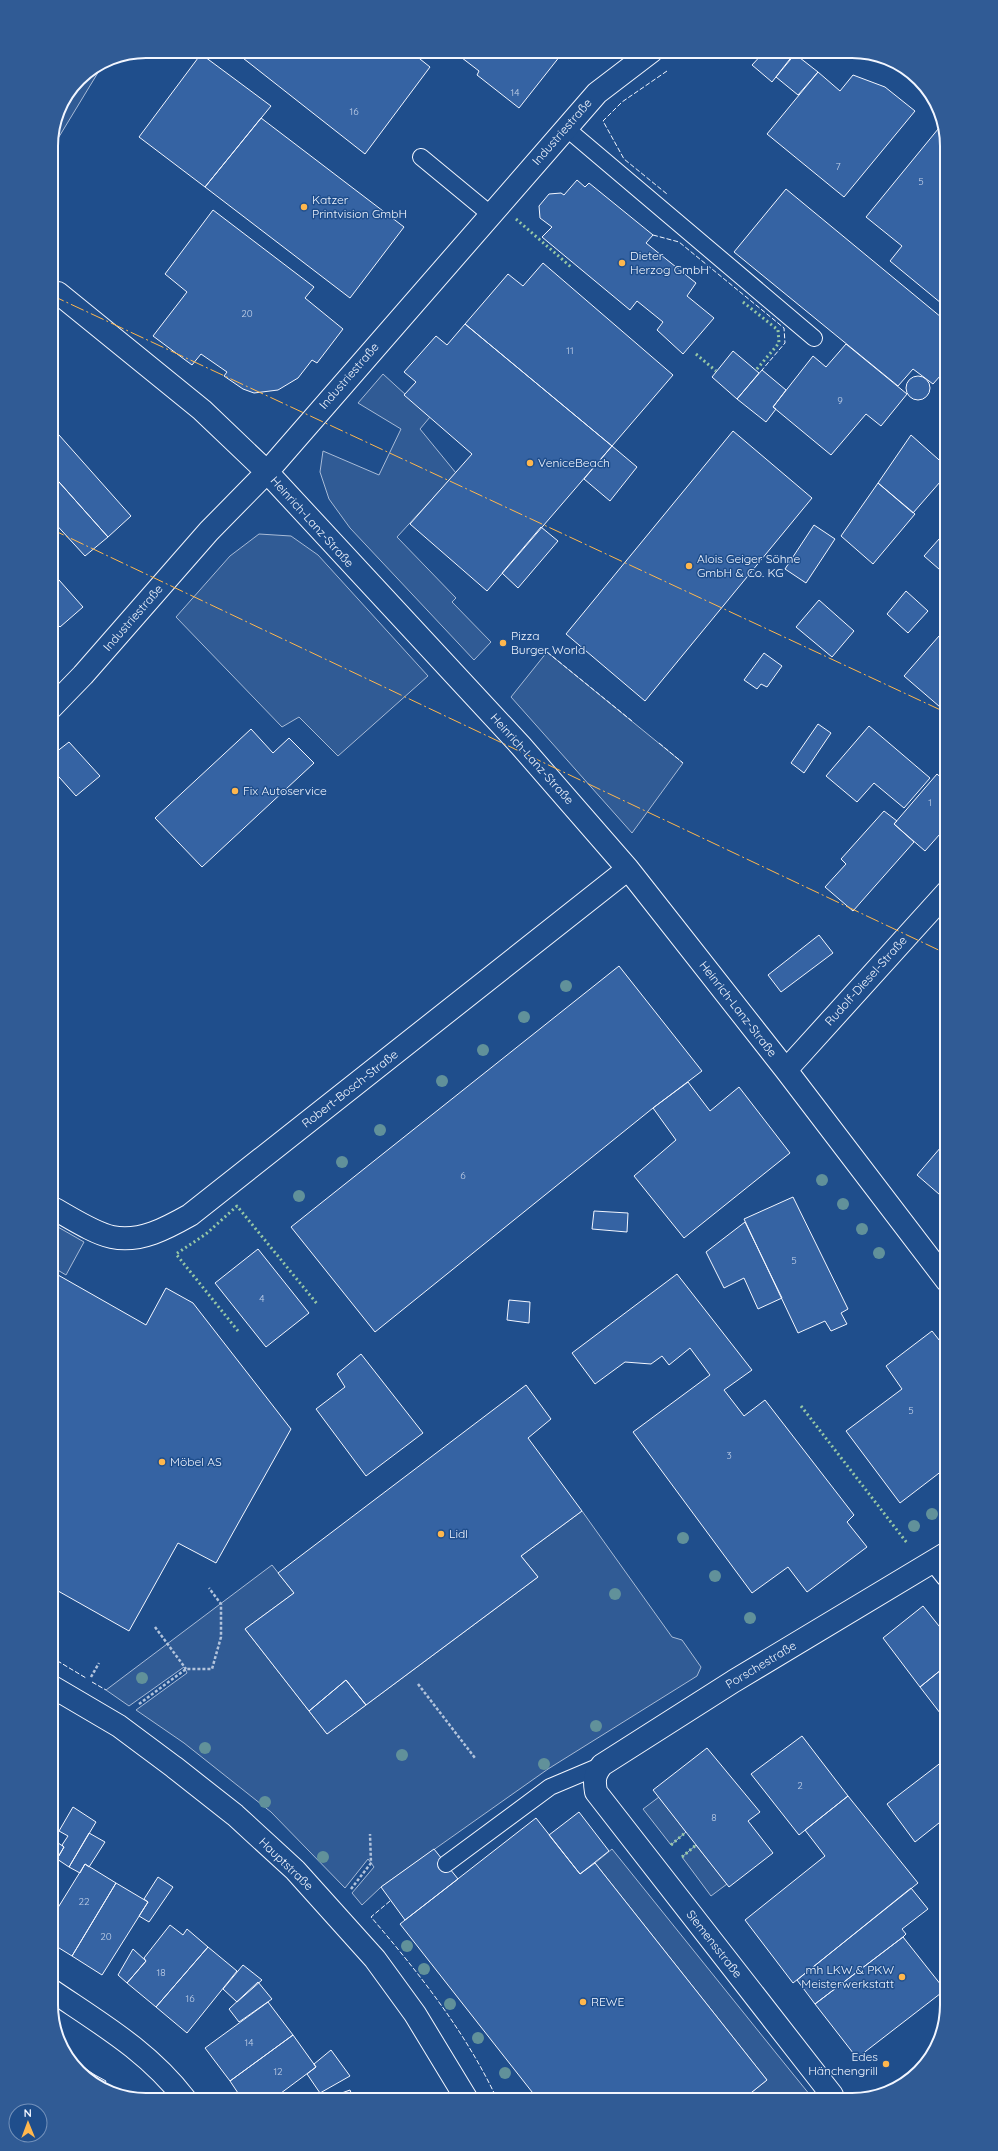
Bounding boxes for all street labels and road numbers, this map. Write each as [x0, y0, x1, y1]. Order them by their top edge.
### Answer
street label: Industriestraße [529, 95, 595, 168]
street label: Industriestraße [316, 339, 382, 412]
street label: Heinrich-Lanz-Straße [267, 473, 357, 570]
street label: Industriestraße [100, 581, 166, 654]
street label: Heinrich-Lanz-Straße [487, 710, 577, 807]
street label: Rudolf-Diesel-Straße [821, 933, 910, 1029]
street label: Heinrich-Lanz-Straße [696, 958, 781, 1060]
street label: Robert-Bosch-Straße [299, 1046, 401, 1131]
street label: Porschestraße [723, 1637, 799, 1692]
street label: Hauptstraße [256, 1834, 317, 1893]
street label: Siemensstraße [683, 1907, 746, 1981]

